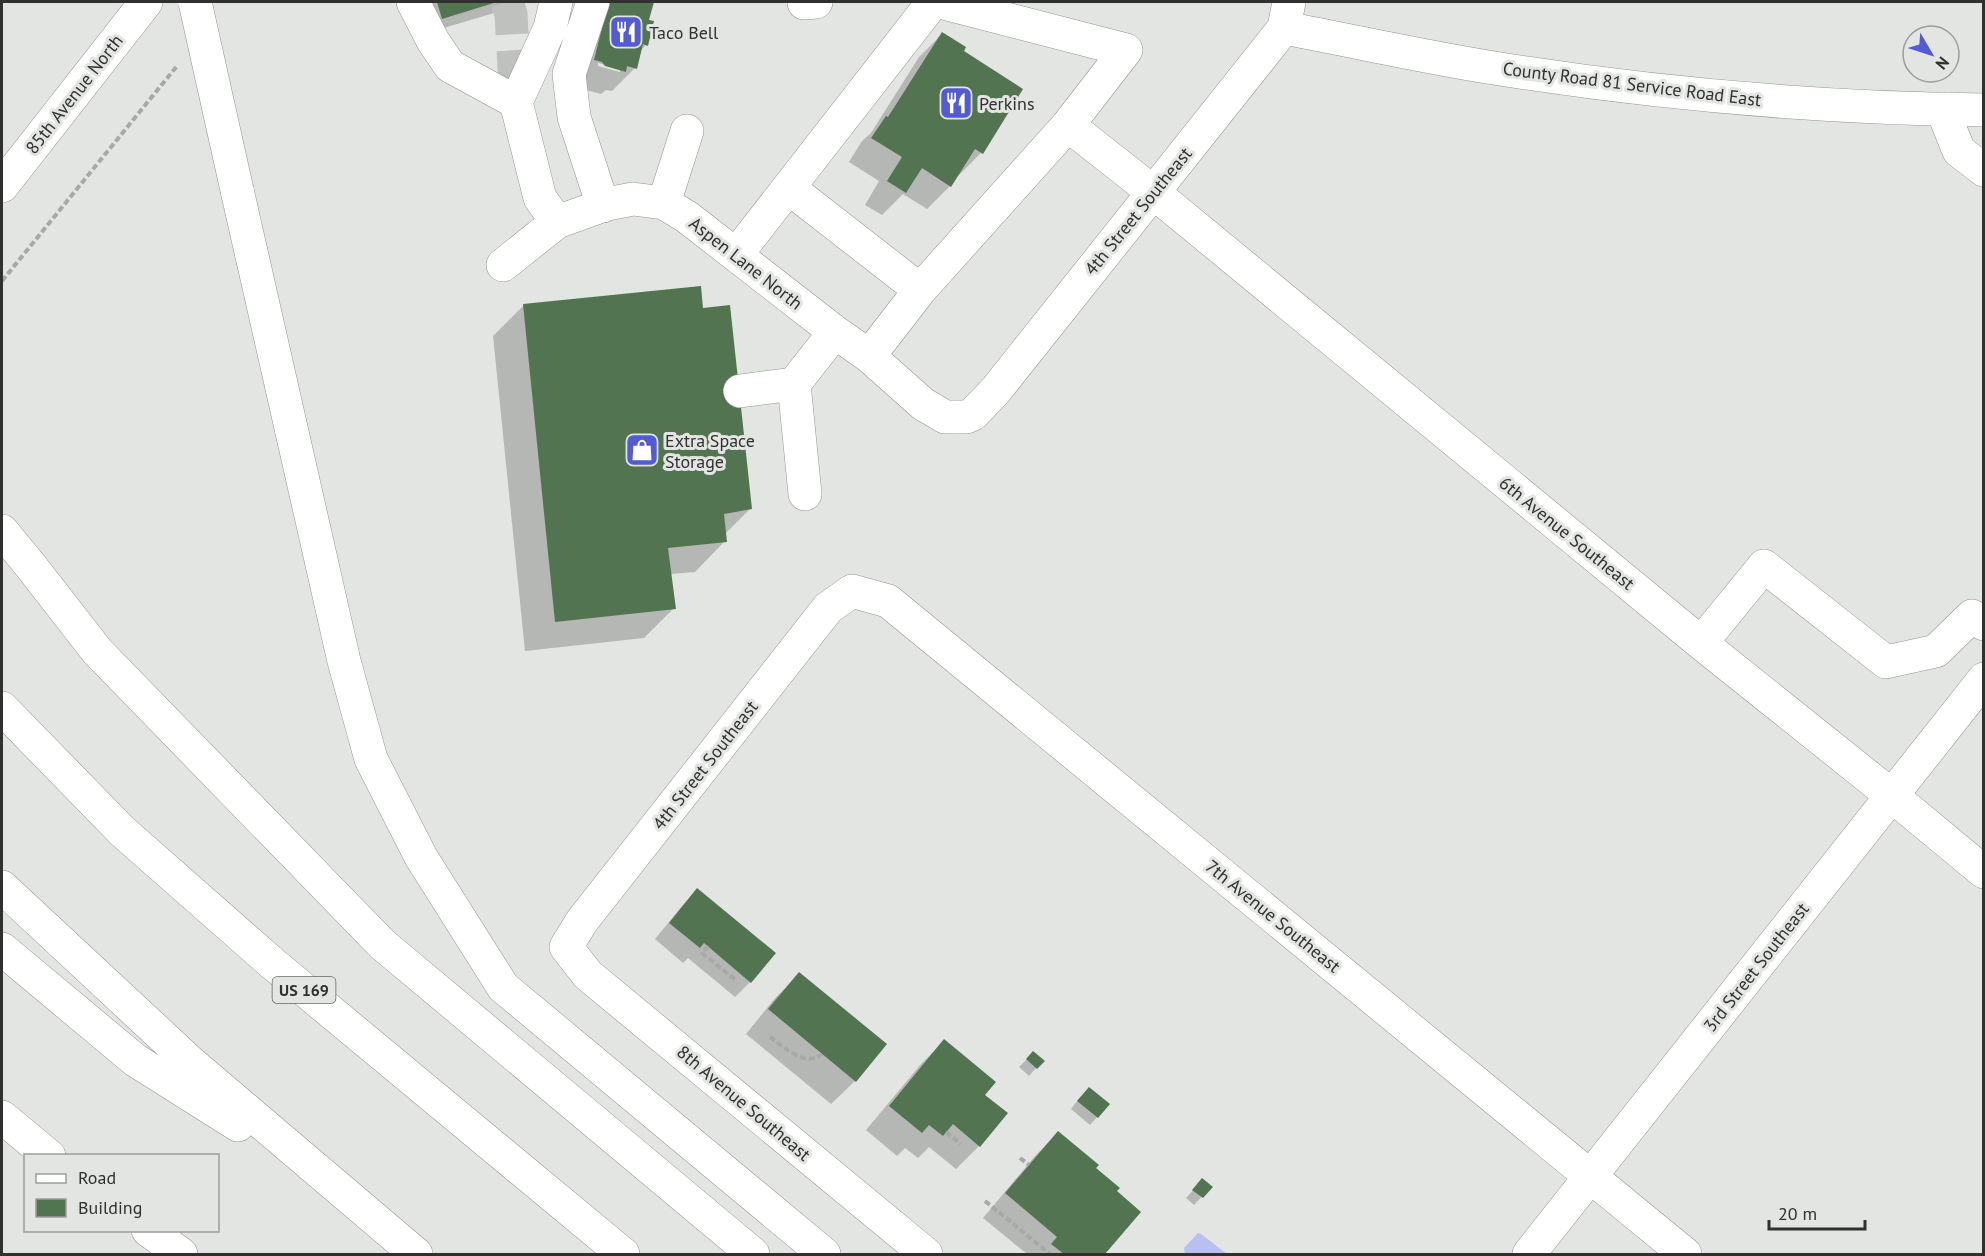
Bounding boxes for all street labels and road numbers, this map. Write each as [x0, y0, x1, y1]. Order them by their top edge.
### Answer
street label: 85th Avenue North [20, 30, 128, 158]
street label: County Road 81 Service Road East [1502, 57, 1762, 111]
street label: 4th Street Southeast [1079, 142, 1197, 280]
street label: Aspen Lane North [685, 212, 807, 314]
street label: 6th Avenue Southeast [1495, 471, 1639, 595]
street label: 4th Street Southeast [647, 696, 763, 834]
street label: 7th Avenue Southeast [1201, 854, 1345, 978]
street label: 3rd Street Southeast [1698, 898, 1814, 1036]
road number: US 169 [272, 977, 336, 1003]
street label: 8th Avenue Southeast [672, 1040, 816, 1166]

